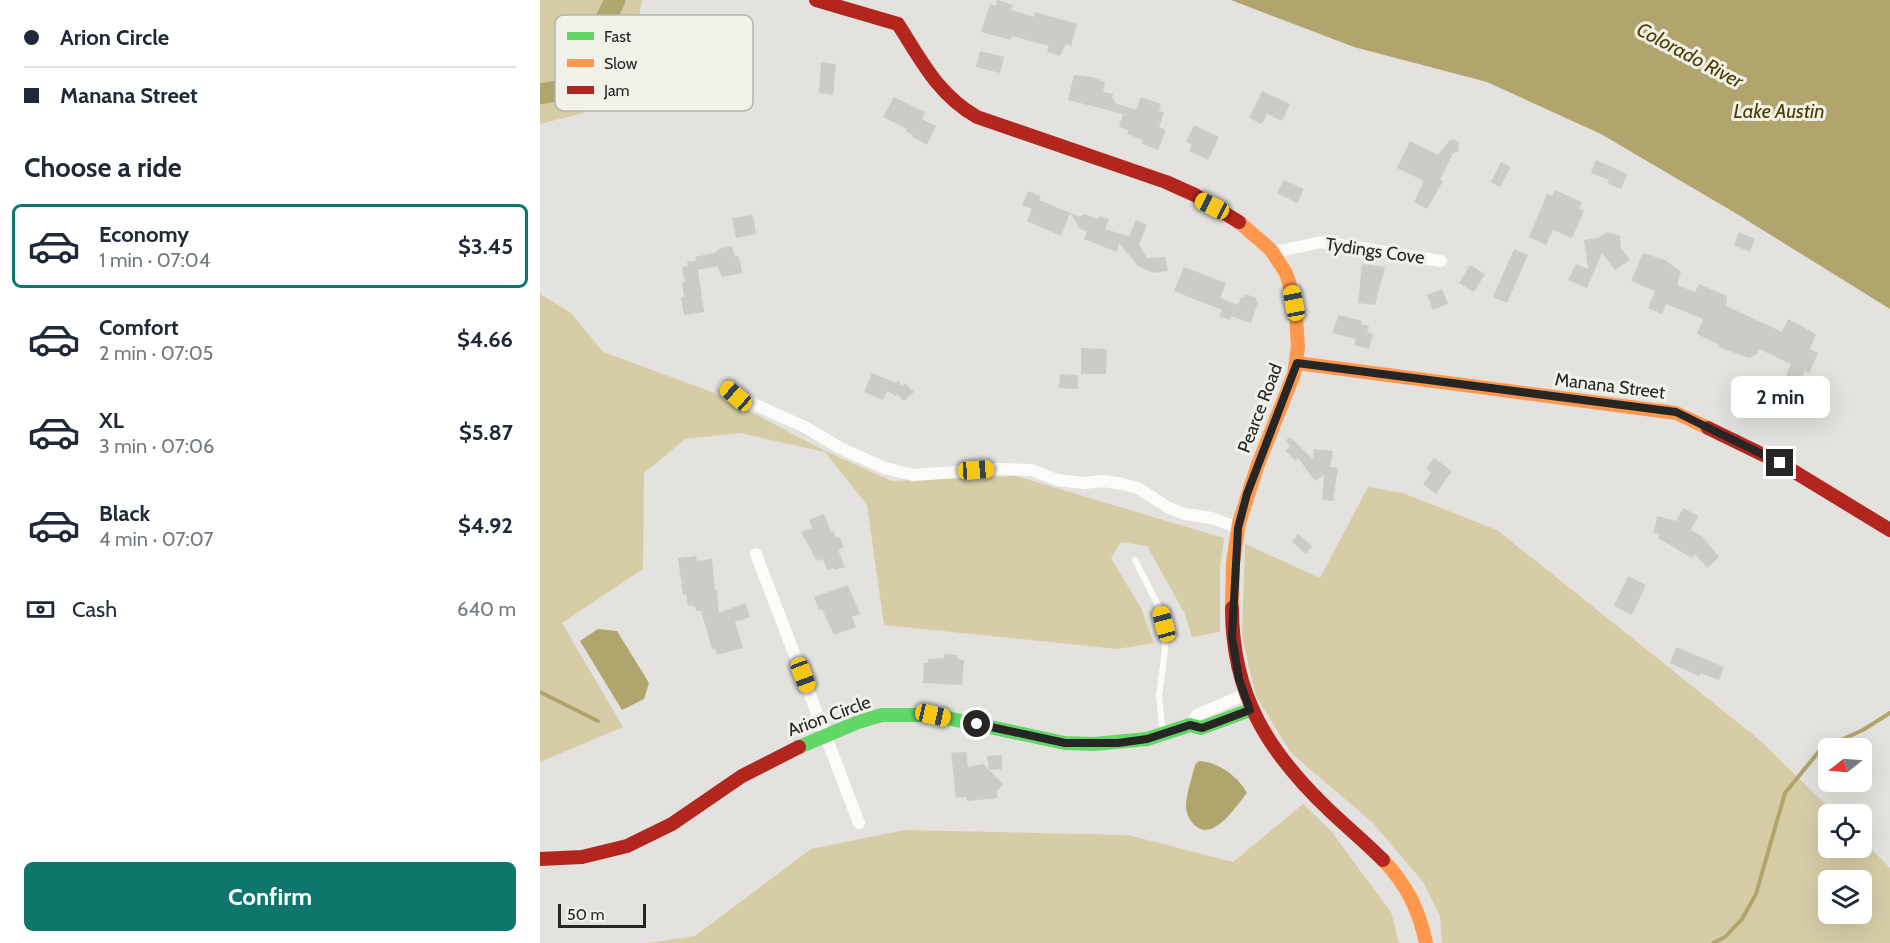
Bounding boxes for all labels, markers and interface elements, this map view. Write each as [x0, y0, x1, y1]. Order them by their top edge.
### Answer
legend [555, 15, 753, 111]
water label: Colorado River [1633, 17, 1748, 93]
text: Arion Circle [60, 24, 169, 51]
text: Fast [604, 27, 632, 46]
text: Slow [604, 54, 638, 73]
text: Jam [603, 81, 630, 100]
text: Manana Street [60, 82, 198, 109]
water label: Lake Austin [1733, 99, 1825, 123]
text: Choose a ride [24, 151, 182, 184]
car [1192, 190, 1232, 222]
icon: car [27, 219, 81, 273]
text: Economy [99, 221, 189, 248]
text: $3.45 [458, 233, 513, 260]
street label: Tydings Cove [1324, 233, 1426, 269]
text: 1 min · 07:04 [99, 248, 210, 272]
car [1282, 284, 1306, 322]
icon: car [27, 312, 81, 366]
text: Comfort [99, 314, 178, 341]
text: $4.66 [457, 326, 513, 353]
text: 2 min · 07:05 [99, 341, 213, 365]
street label: Pearce Road [1233, 360, 1287, 456]
street label: Manana Street [1554, 368, 1666, 404]
callout: 2 min [1730, 376, 1830, 418]
car [717, 377, 755, 415]
text: 2 min [1756, 385, 1805, 409]
icon: car [27, 405, 81, 459]
text: XL [99, 407, 124, 434]
text: $5.87 [459, 419, 513, 446]
text: 3 min · 07:06 [99, 434, 214, 458]
route end [1766, 449, 1793, 476]
car [957, 460, 995, 480]
icon: car [27, 498, 81, 552]
text: Black [99, 500, 150, 527]
text: $4.92 [458, 512, 513, 539]
text: 4 min · 07:07 [99, 527, 214, 551]
icon: cash [24, 593, 57, 626]
text: Cash [72, 596, 117, 623]
text: 640 m [457, 597, 516, 621]
car [1151, 604, 1177, 644]
car [788, 655, 818, 695]
street label: Arion Circle [784, 691, 874, 741]
car [913, 702, 953, 728]
route start [963, 710, 990, 737]
north arrow [1818, 738, 1872, 792]
map controls [1818, 738, 1872, 924]
button: locate [1818, 804, 1872, 858]
button: Confirm [24, 862, 516, 931]
button: layers [1818, 870, 1872, 924]
scale bar [558, 901, 646, 928]
text: 50 m [567, 905, 604, 924]

